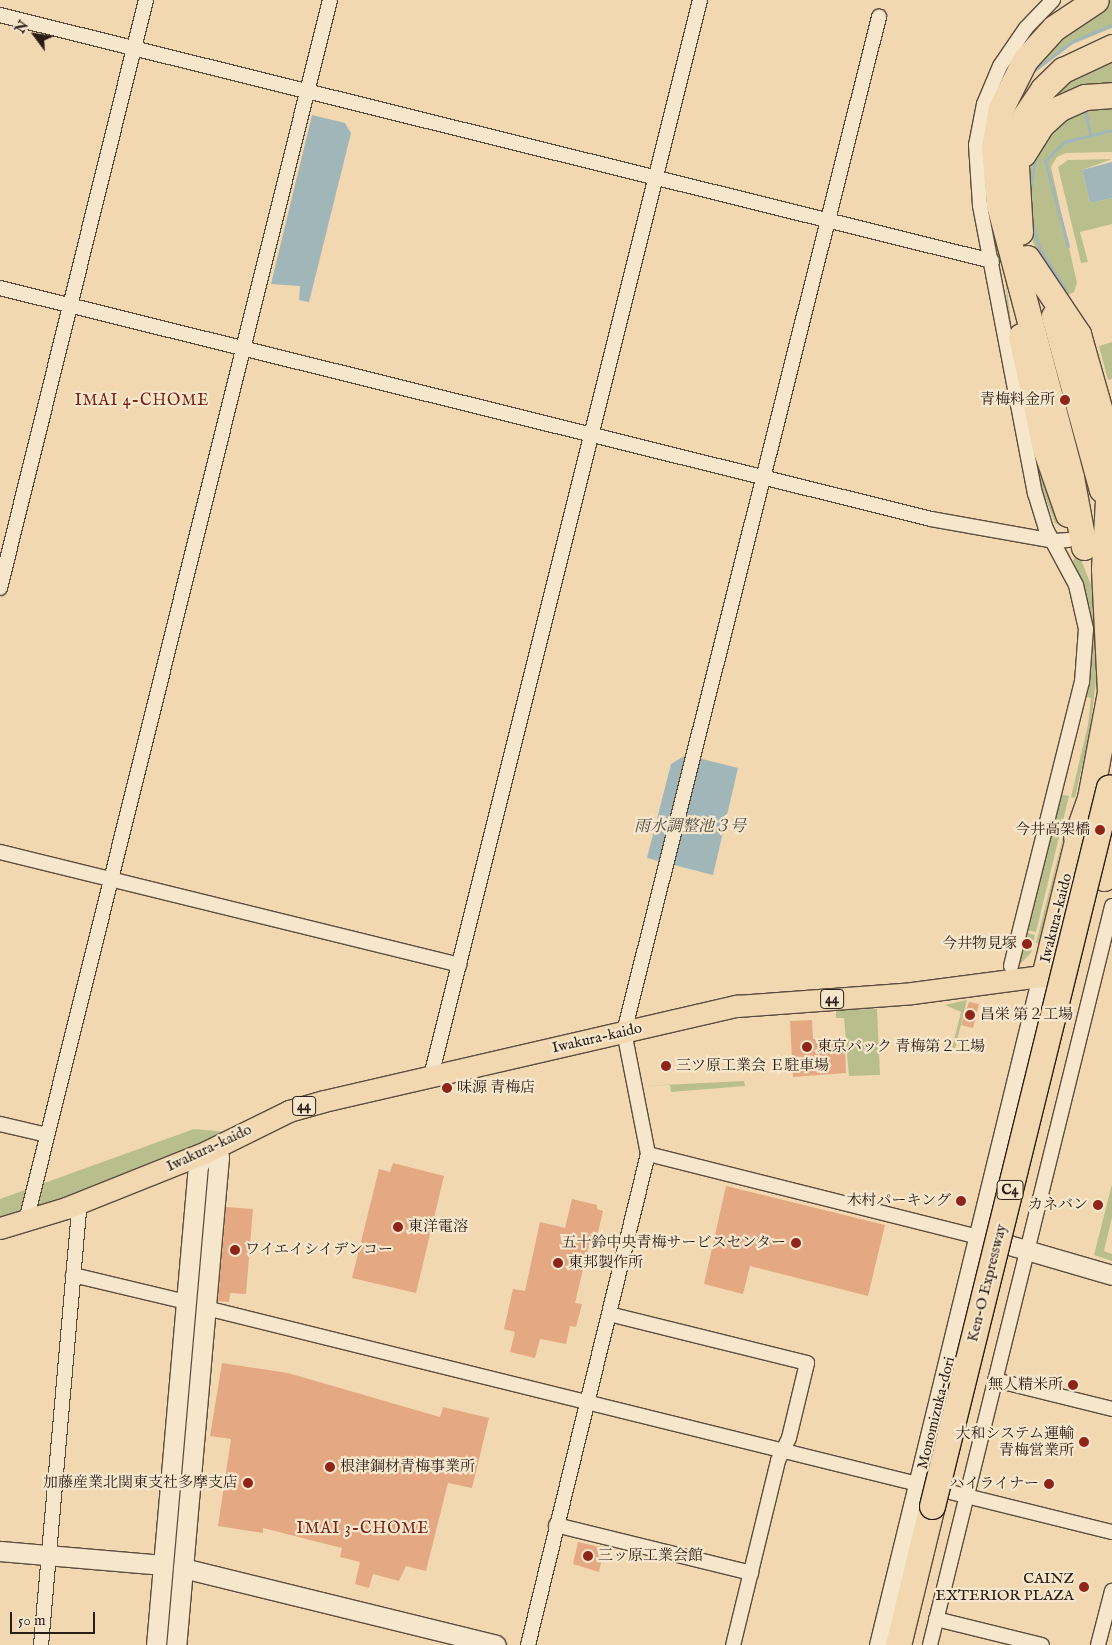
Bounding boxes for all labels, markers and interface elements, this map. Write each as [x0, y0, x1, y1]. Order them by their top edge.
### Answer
north arrow [10, 10, 60, 60]
text: N [11, 17, 33, 37]
district label: IMAI 4-CHOME [73, 391, 211, 411]
place label: 青梅料金所 [980, 391, 1055, 409]
marker: 青梅料金所 [1059, 394, 1071, 406]
water label: 雨水調整池３号 [634, 817, 746, 837]
place label: 今井高架橋 [1015, 821, 1090, 839]
marker: 今井高架橋 [1094, 824, 1106, 836]
street label: Iwakura-kaido [1036, 871, 1076, 965]
place label: 今井物見塚 [942, 935, 1017, 953]
marker: 今井物見塚 [1021, 938, 1033, 950]
road number: 44 [820, 988, 844, 1011]
place label: 昌栄 第２工場 [980, 1006, 1073, 1024]
marker: 昌栄 第２工場 [964, 1009, 976, 1021]
street label: Iwakura-kaido [550, 1019, 644, 1057]
place label: 東京パック 青梅第２工場 [817, 1038, 985, 1056]
marker: 東京パック 青梅第２工場 [801, 1041, 813, 1053]
place label: 三ツ原工業会 Ｅ駐車場 [676, 1057, 829, 1075]
marker: 三ツ原工業会 Ｅ駐車場 [660, 1060, 672, 1072]
place label: 味源 青梅店 [457, 1079, 535, 1097]
marker: 味源 青梅店 [441, 1082, 453, 1094]
road number: 44 [292, 1094, 316, 1118]
street label: Iwakura-kaido [164, 1120, 254, 1176]
road number: C4 [996, 1178, 1024, 1202]
place label: 木村パーキング [846, 1192, 951, 1210]
marker: 木村パーキング [955, 1195, 967, 1207]
place label: カネバン [1028, 1196, 1088, 1214]
marker: カネバン [1092, 1199, 1104, 1211]
place label: 東洋電溶 [408, 1218, 468, 1236]
marker: 東洋電溶 [392, 1221, 404, 1233]
street label: Ken-O Expressway [964, 1222, 1010, 1344]
place label: 五十鈴中央青梅サービスセンター [561, 1234, 786, 1252]
marker: 五十鈴中央青梅サービスセンター [790, 1237, 802, 1249]
place label: ワイエイシイデンコー [245, 1241, 395, 1259]
marker: ワイエイシイデンコー [229, 1244, 241, 1256]
place label: 東邦製作所 [568, 1254, 643, 1272]
marker: 東邦製作所 [552, 1257, 564, 1269]
street label: Monomizuka-dori [913, 1355, 959, 1471]
place label: 無人精米所 [988, 1376, 1063, 1394]
marker: 無人精米所 [1067, 1379, 1079, 1391]
place label: 大和システム運輸 青梅営業所 [954, 1424, 1074, 1459]
marker: 大和システム運輸 青梅営業所 [1078, 1436, 1090, 1448]
place label: 根津鋼材青梅事業所 [340, 1458, 475, 1476]
marker: 根津鋼材青梅事業所 [324, 1461, 336, 1473]
place label: 加藤産業北関東支社多摩支店 [43, 1474, 238, 1492]
place label: ハイライナー [949, 1475, 1039, 1493]
marker: 加藤産業北関東支社多摩支店 [242, 1477, 254, 1489]
marker: ハイライナー [1043, 1478, 1055, 1490]
district label: IMAI 3-CHOME [295, 1519, 431, 1539]
place label: 三ッ原工業会館 [598, 1547, 703, 1565]
marker: 三ッ原工業会館 [582, 1550, 594, 1562]
place label: CAINZ EXTERIOR PLAZA [936, 1569, 1074, 1604]
marker: CAINZ EXTERIOR PLAZA [1078, 1581, 1090, 1593]
scale bar [12, 1602, 98, 1634]
text: 50 m [18, 1611, 46, 1630]

